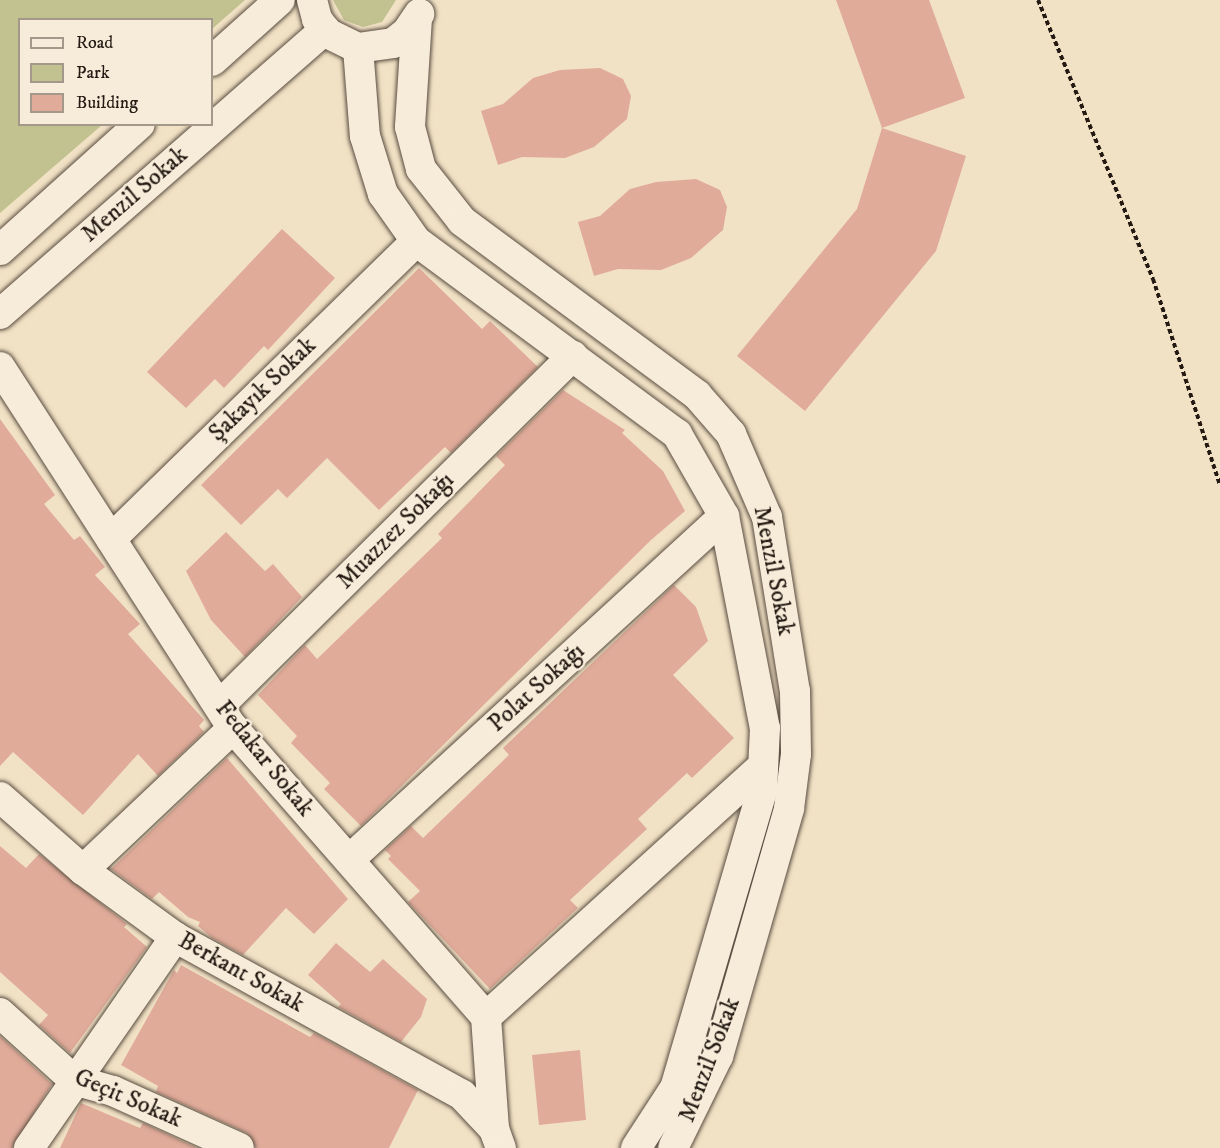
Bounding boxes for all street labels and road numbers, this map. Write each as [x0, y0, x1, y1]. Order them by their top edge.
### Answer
street label: Menzil Sokak [76, 141, 194, 249]
street label: Şakayık Sokak [204, 332, 322, 448]
street label: Muazzez Sokağı [331, 466, 461, 596]
street label: Menzil Sokak [746, 504, 800, 638]
street label: Polat Sokağı [483, 637, 591, 739]
street label: Fedakar Sokak [209, 695, 319, 823]
street label: Berkant Sokak [173, 927, 309, 1019]
street label: Menzil Sokak [673, 994, 747, 1126]
street label: Geçit Sokak [70, 1063, 186, 1135]

